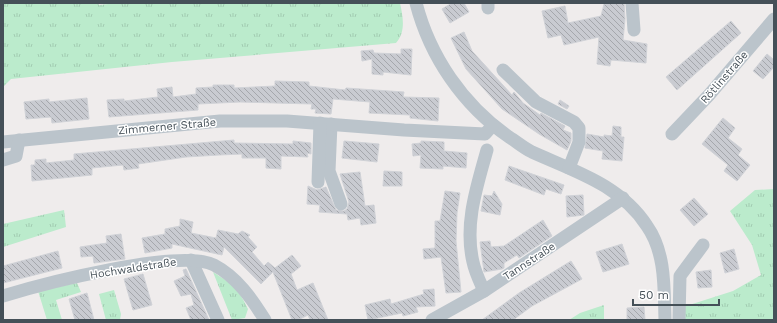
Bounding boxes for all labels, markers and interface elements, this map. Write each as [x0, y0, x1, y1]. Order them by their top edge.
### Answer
street label: Rötlinstraße [698, 48, 751, 106]
street label: Zimmerner Straße [118, 116, 217, 137]
street label: Tannstraße [501, 240, 558, 283]
street label: Hochwaldstraße [89, 255, 177, 282]
scale bar [633, 281, 719, 307]
text: 50 m [639, 288, 669, 302]

